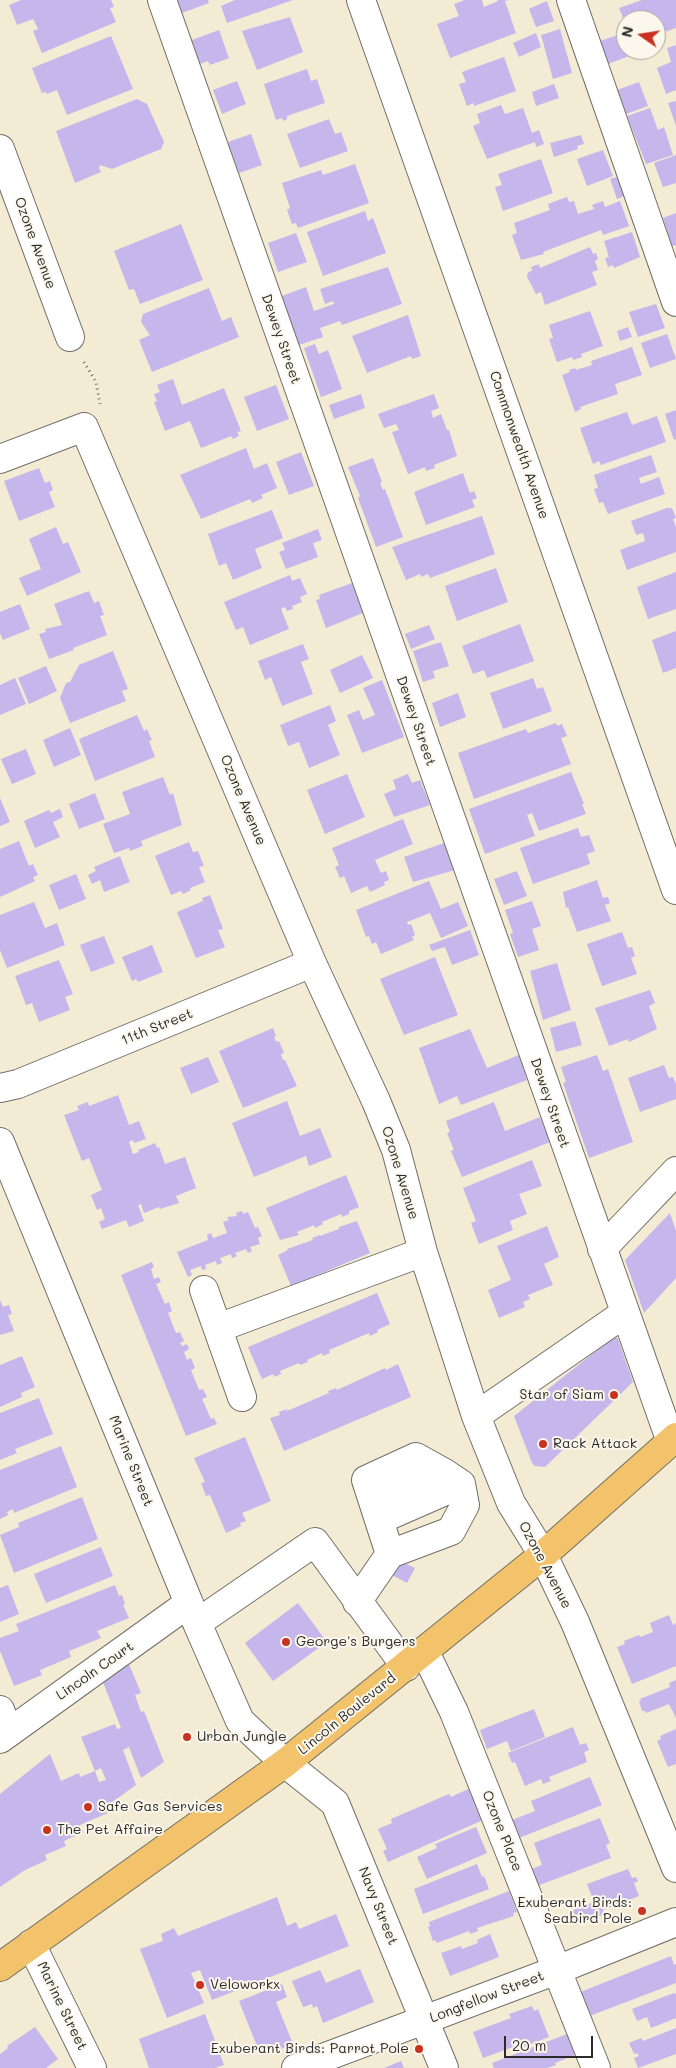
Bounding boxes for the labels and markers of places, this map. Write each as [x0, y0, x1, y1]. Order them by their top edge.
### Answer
place label: Star of Siam [519, 1387, 604, 1403]
marker: Star of Siam [608, 1389, 620, 1401]
place label: Rack Attack [553, 1436, 637, 1452]
marker: Rack Attack [537, 1438, 549, 1450]
place label: George's Burgers [296, 1634, 416, 1650]
marker: George's Burgers [280, 1636, 292, 1648]
place label: Urban Jungle [197, 1729, 287, 1745]
marker: Urban Jungle [181, 1731, 193, 1743]
place label: Safe Gas Services [98, 1799, 223, 1815]
marker: Safe Gas Services [82, 1801, 94, 1813]
place label: The Pet Affaire [57, 1822, 163, 1838]
marker: The Pet Affaire [41, 1824, 53, 1836]
place label: Exuberant Birds: Seabird Pole [517, 1895, 632, 1928]
marker: Exuberant Birds: Seabird Pole [636, 1905, 648, 1917]
place label: Veloworkx [210, 1977, 280, 1993]
marker: Veloworkx [194, 1979, 206, 1991]
place label: Exuberant Birds: Parrot Pole [211, 2041, 409, 2057]
marker: Exuberant Birds: Parrot Pole [413, 2043, 425, 2055]

